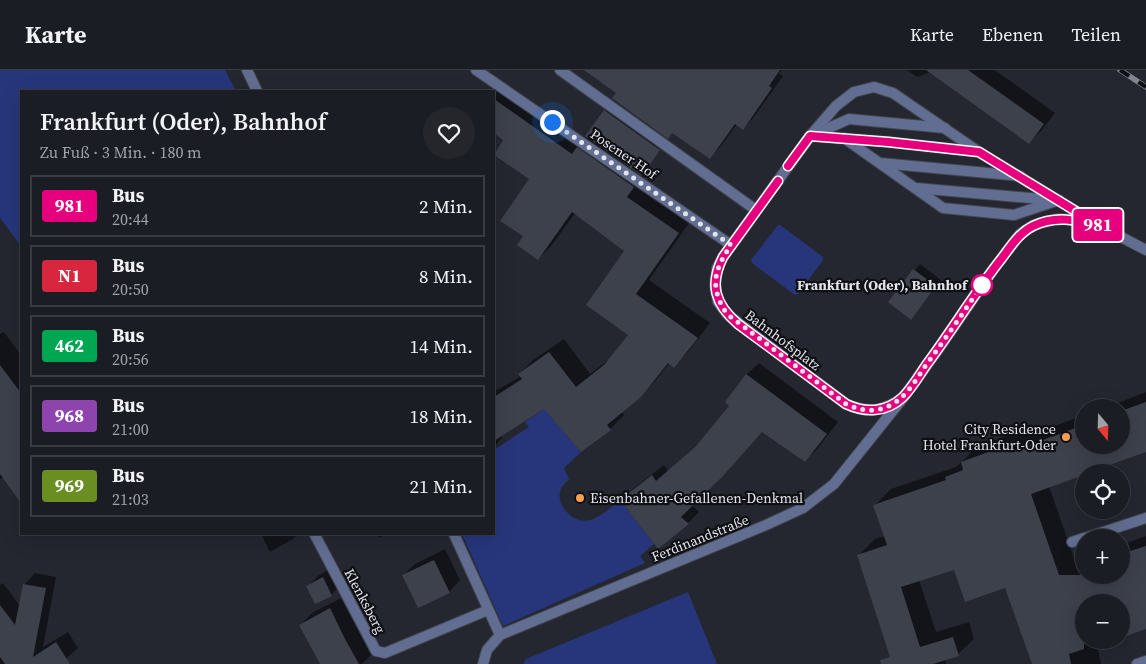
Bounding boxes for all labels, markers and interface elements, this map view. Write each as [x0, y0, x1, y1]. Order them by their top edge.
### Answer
text: Karte [25, 18, 86, 51]
text: Karte [910, 22, 954, 47]
text: Ebenen [982, 22, 1043, 47]
text: Teilen [1071, 22, 1121, 47]
text: Frankfurt (Oder), Bahnhof [40, 105, 326, 138]
button: heart [423, 107, 475, 159]
your location [540, 110, 565, 135]
street label: Posener Hof [586, 124, 662, 184]
text: Zu Fuß · 3 Min. · 180 m [40, 141, 202, 163]
text: Bus [112, 182, 144, 208]
text: 981 [55, 193, 84, 218]
text: 2 Min. [419, 193, 473, 219]
text: 20:44 [112, 208, 149, 230]
line badge: 981 [1069, 209, 1127, 241]
text: 981 [1083, 212, 1113, 237]
text: Bus [112, 252, 144, 278]
text: N1 [58, 263, 81, 288]
text: 8 Min. [419, 263, 473, 289]
marker: Frankfurt (Oder), Bahnhof [971, 274, 993, 296]
place label: Frankfurt (Oder), Bahnhof [797, 275, 969, 295]
text: 20:50 [112, 278, 149, 300]
street label: Bahnhofsplatz [741, 305, 825, 375]
text: Bus [112, 322, 144, 348]
text: 462 [55, 333, 84, 358]
text: 14 Min. [410, 333, 473, 359]
text: 20:56 [112, 348, 149, 370]
text: Bus [112, 392, 144, 418]
north arrow [1075, 399, 1130, 454]
map controls [1075, 399, 1130, 649]
text: 968 [55, 403, 84, 428]
text: 18 Min. [410, 403, 473, 429]
text: 21:00 [112, 418, 149, 440]
place label: City Residence Hotel Frankfurt-Oder [923, 419, 1056, 455]
marker: City Residence Hotel Frankfurt-Oder [1060, 431, 1072, 443]
text: Bus [112, 462, 144, 488]
button: locate [1075, 464, 1130, 519]
text: 969 [55, 473, 84, 498]
text: 21 Min. [410, 473, 473, 499]
text: 21:03 [112, 488, 149, 510]
place label: Eisenbahner-Gefallenen-Denkmal [590, 488, 803, 508]
marker: Eisenbahner-Gefallenen-Denkmal [574, 492, 586, 504]
street label: Ferdinandstraße [648, 509, 752, 567]
button: + [1075, 529, 1130, 584]
street label: Klenksberg [340, 565, 390, 637]
button: − [1075, 594, 1130, 649]

